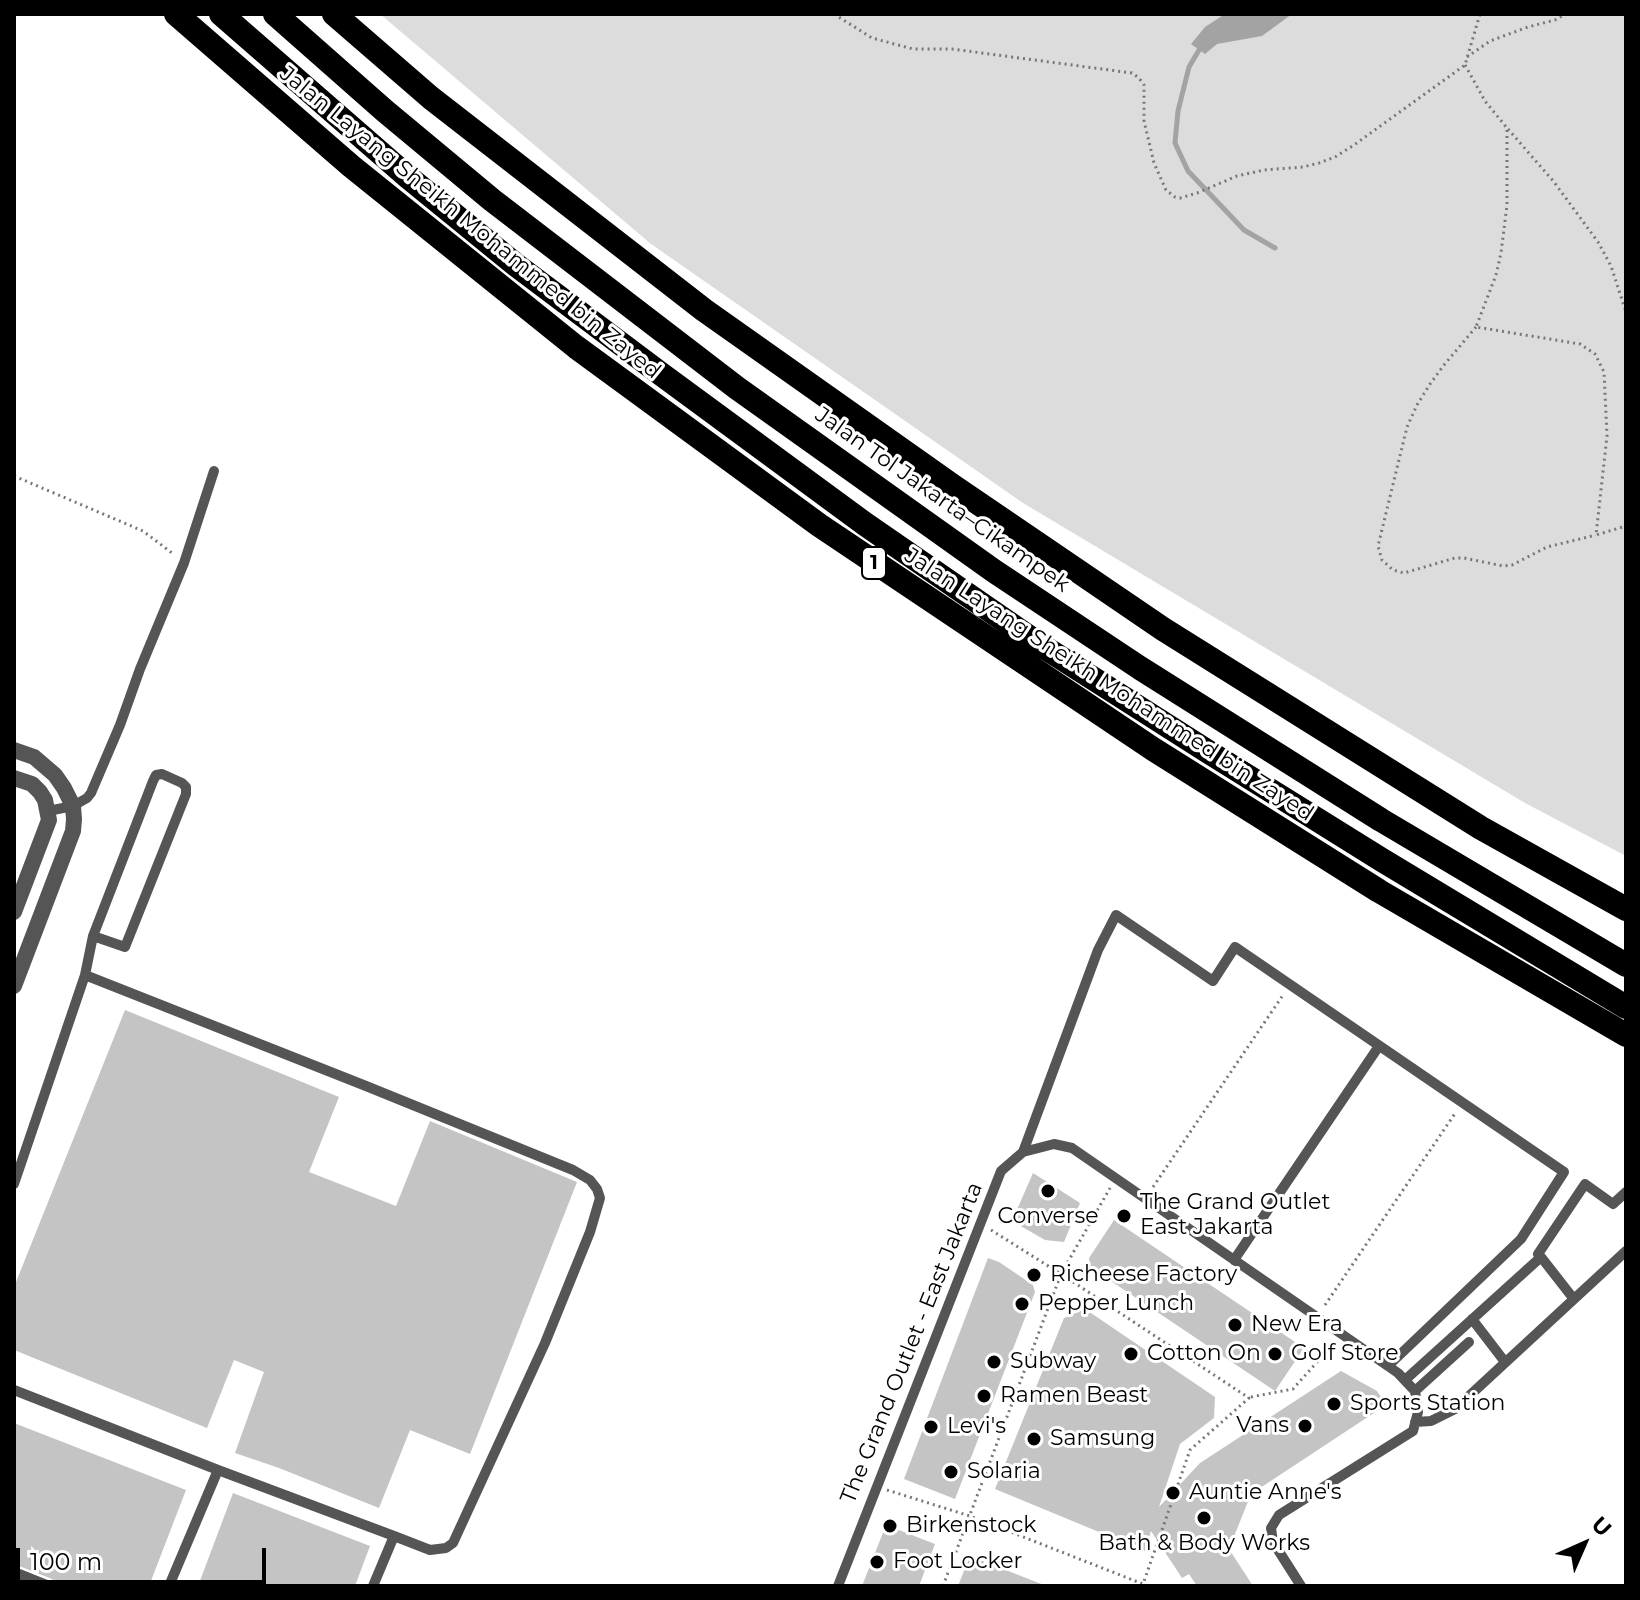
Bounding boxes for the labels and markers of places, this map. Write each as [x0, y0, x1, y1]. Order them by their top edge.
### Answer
marker: Converse [1039, 1182, 1057, 1200]
place label: The Grand Outlet East Jakarta [1140, 1190, 1330, 1242]
place label: Converse [997, 1204, 1099, 1230]
marker: The Grand Outlet East Jakarta [1115, 1207, 1133, 1225]
place label: Richeese Factory [1050, 1262, 1237, 1288]
marker: Richeese Factory [1025, 1266, 1043, 1284]
place label: Pepper Lunch [1038, 1291, 1194, 1317]
marker: Pepper Lunch [1013, 1295, 1031, 1313]
place label: New Era [1251, 1312, 1343, 1338]
marker: New Era [1226, 1316, 1244, 1334]
place label: Cotton On [1147, 1341, 1261, 1367]
place label: Golf Store [1291, 1341, 1399, 1367]
marker: Cotton On [1122, 1345, 1140, 1363]
marker: Golf Store [1266, 1345, 1284, 1363]
place label: Subway [1010, 1349, 1096, 1375]
marker: Subway [985, 1353, 1003, 1371]
place label: Ramen Beast [1000, 1383, 1148, 1409]
marker: Ramen Beast [975, 1387, 993, 1405]
place label: Sports Station [1350, 1391, 1505, 1417]
marker: Sports Station [1325, 1395, 1343, 1413]
place label: Vans [1236, 1413, 1289, 1439]
place label: Levi's [947, 1414, 1006, 1440]
marker: Vans [1296, 1417, 1314, 1435]
marker: Levi's [922, 1418, 940, 1436]
place label: Samsung [1050, 1426, 1155, 1452]
marker: Samsung [1025, 1430, 1043, 1448]
place label: Solaria [967, 1459, 1041, 1485]
marker: Solaria [942, 1463, 960, 1481]
place label: Auntie Anne's [1189, 1480, 1342, 1506]
marker: Auntie Anne's [1164, 1484, 1182, 1502]
marker: Bath & Body Works [1195, 1509, 1213, 1527]
place label: Birkenstock [906, 1513, 1036, 1539]
marker: Birkenstock [881, 1517, 899, 1535]
place label: Bath & Body Works [1098, 1531, 1310, 1557]
place label: Foot Locker [893, 1549, 1022, 1575]
marker: Foot Locker [868, 1553, 886, 1571]

